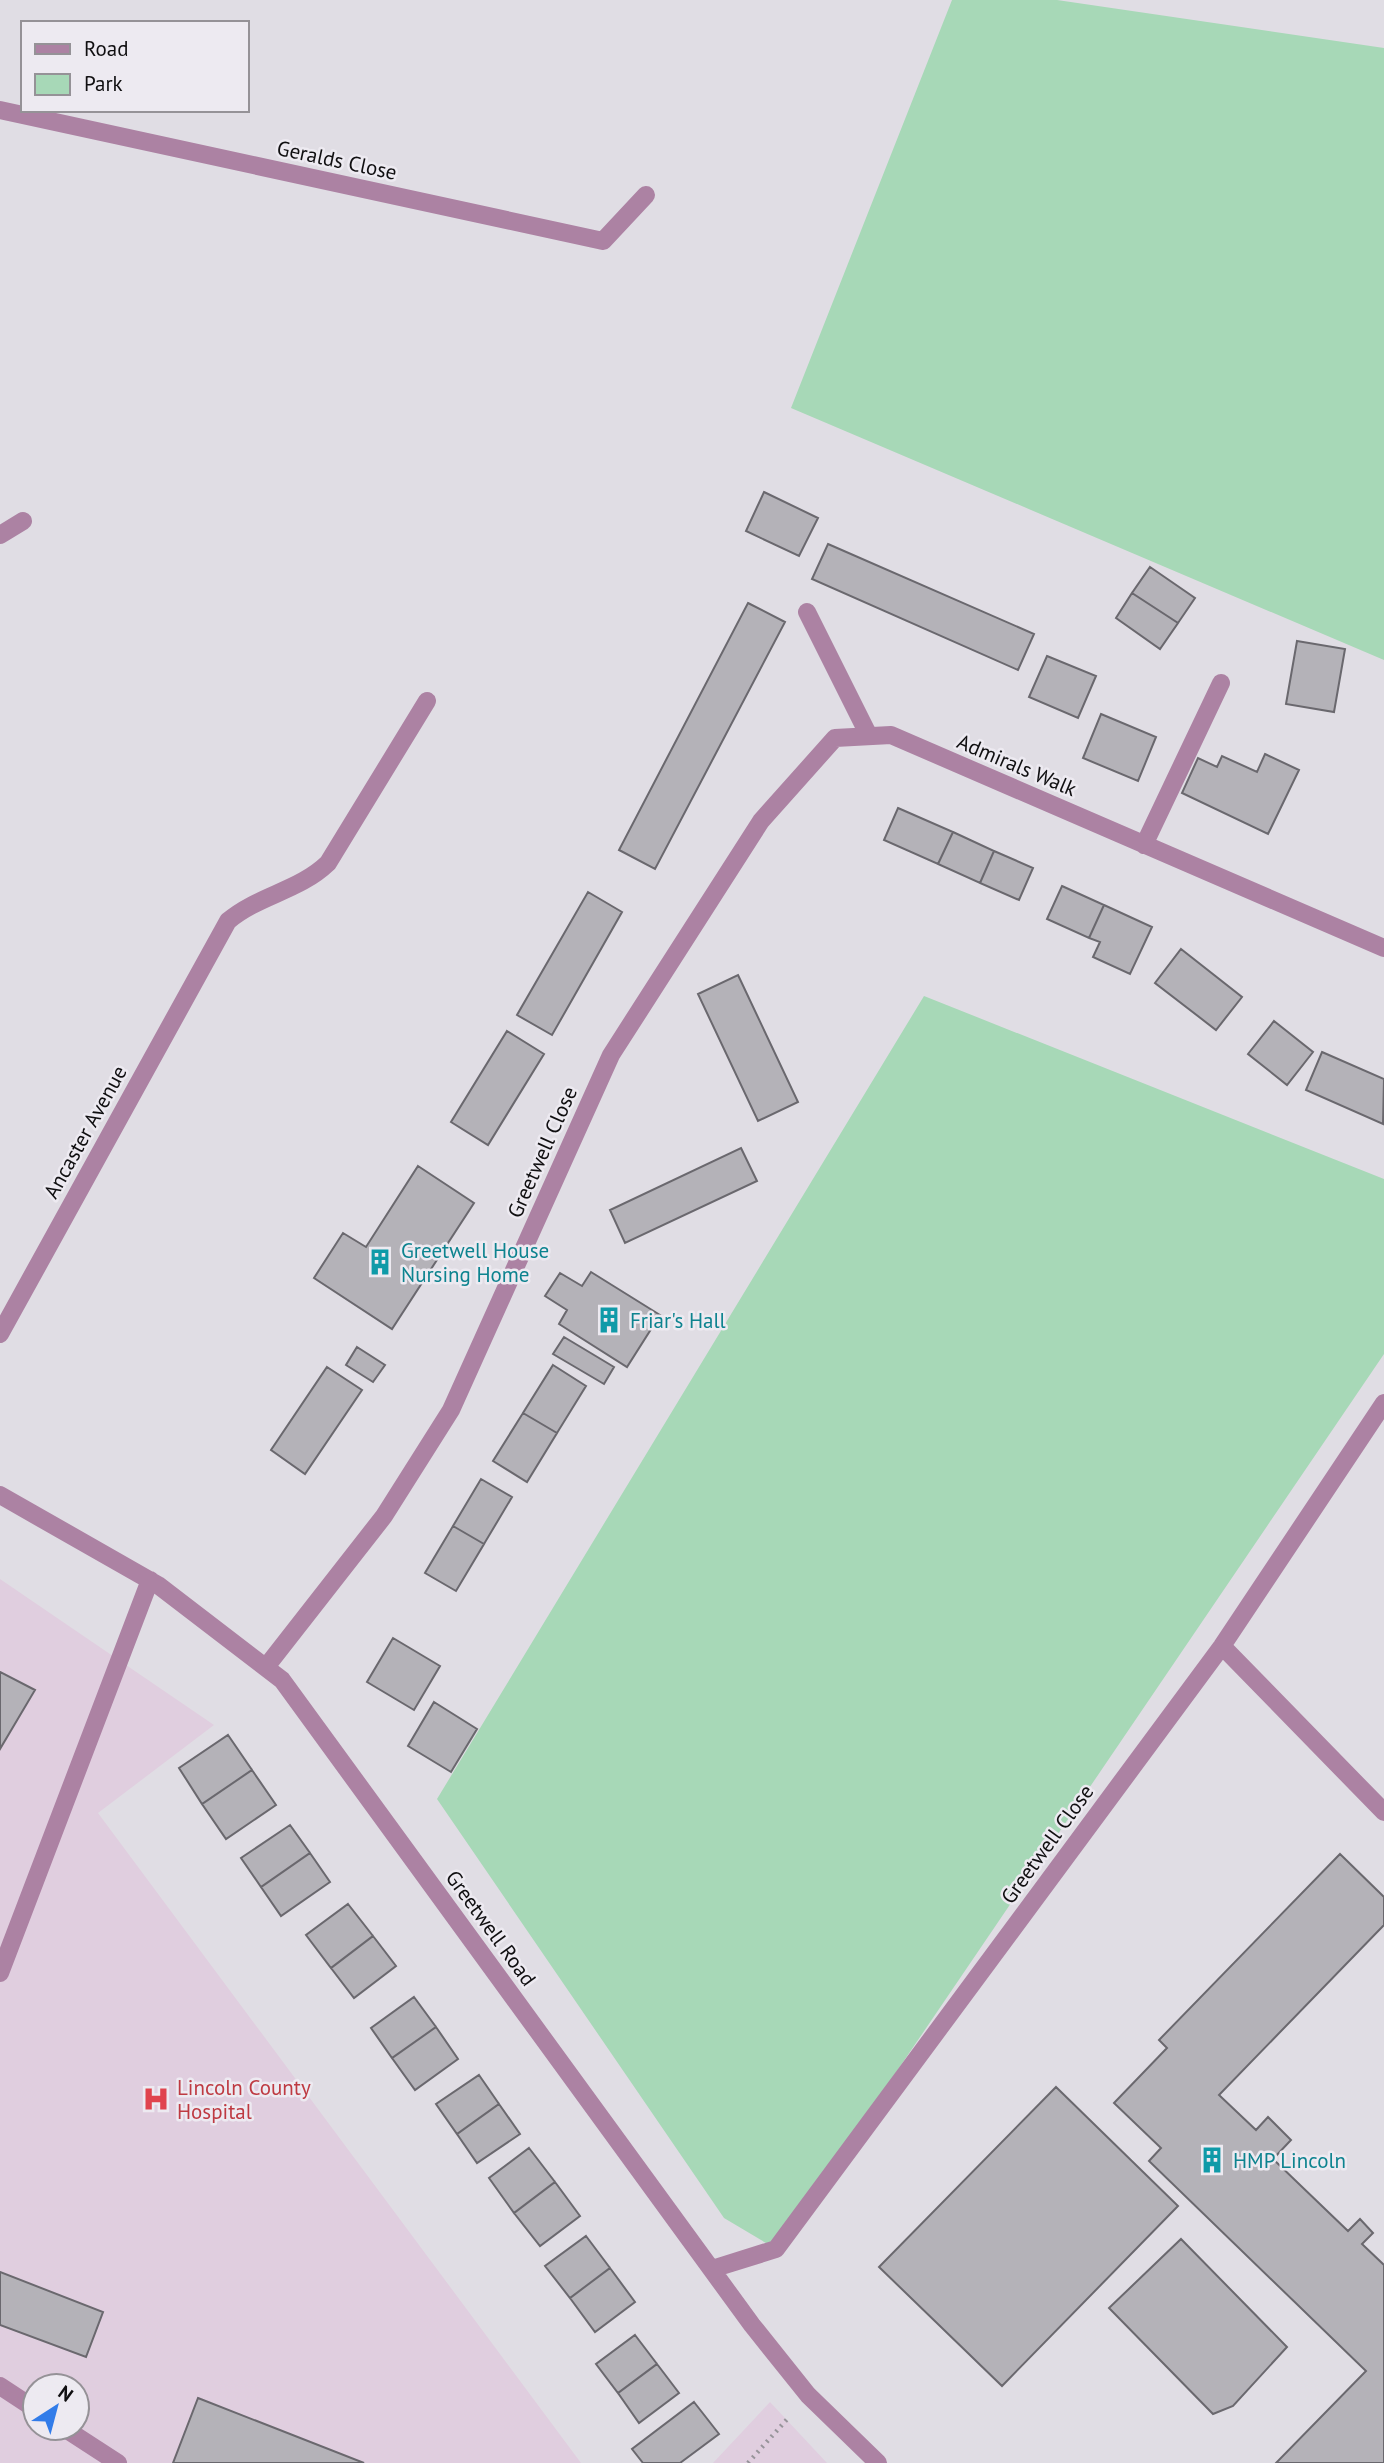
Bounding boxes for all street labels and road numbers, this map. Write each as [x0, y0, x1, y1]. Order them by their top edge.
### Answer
street label: Geralds Close [275, 134, 399, 186]
street label: Admirals Walk [953, 728, 1081, 802]
street label: Ancaster Avenue [37, 1061, 133, 1203]
street label: Greetwell Close [501, 1082, 583, 1222]
street label: Greetwell Close [995, 1779, 1099, 1909]
street label: Greetwell Road [440, 1865, 542, 1991]

